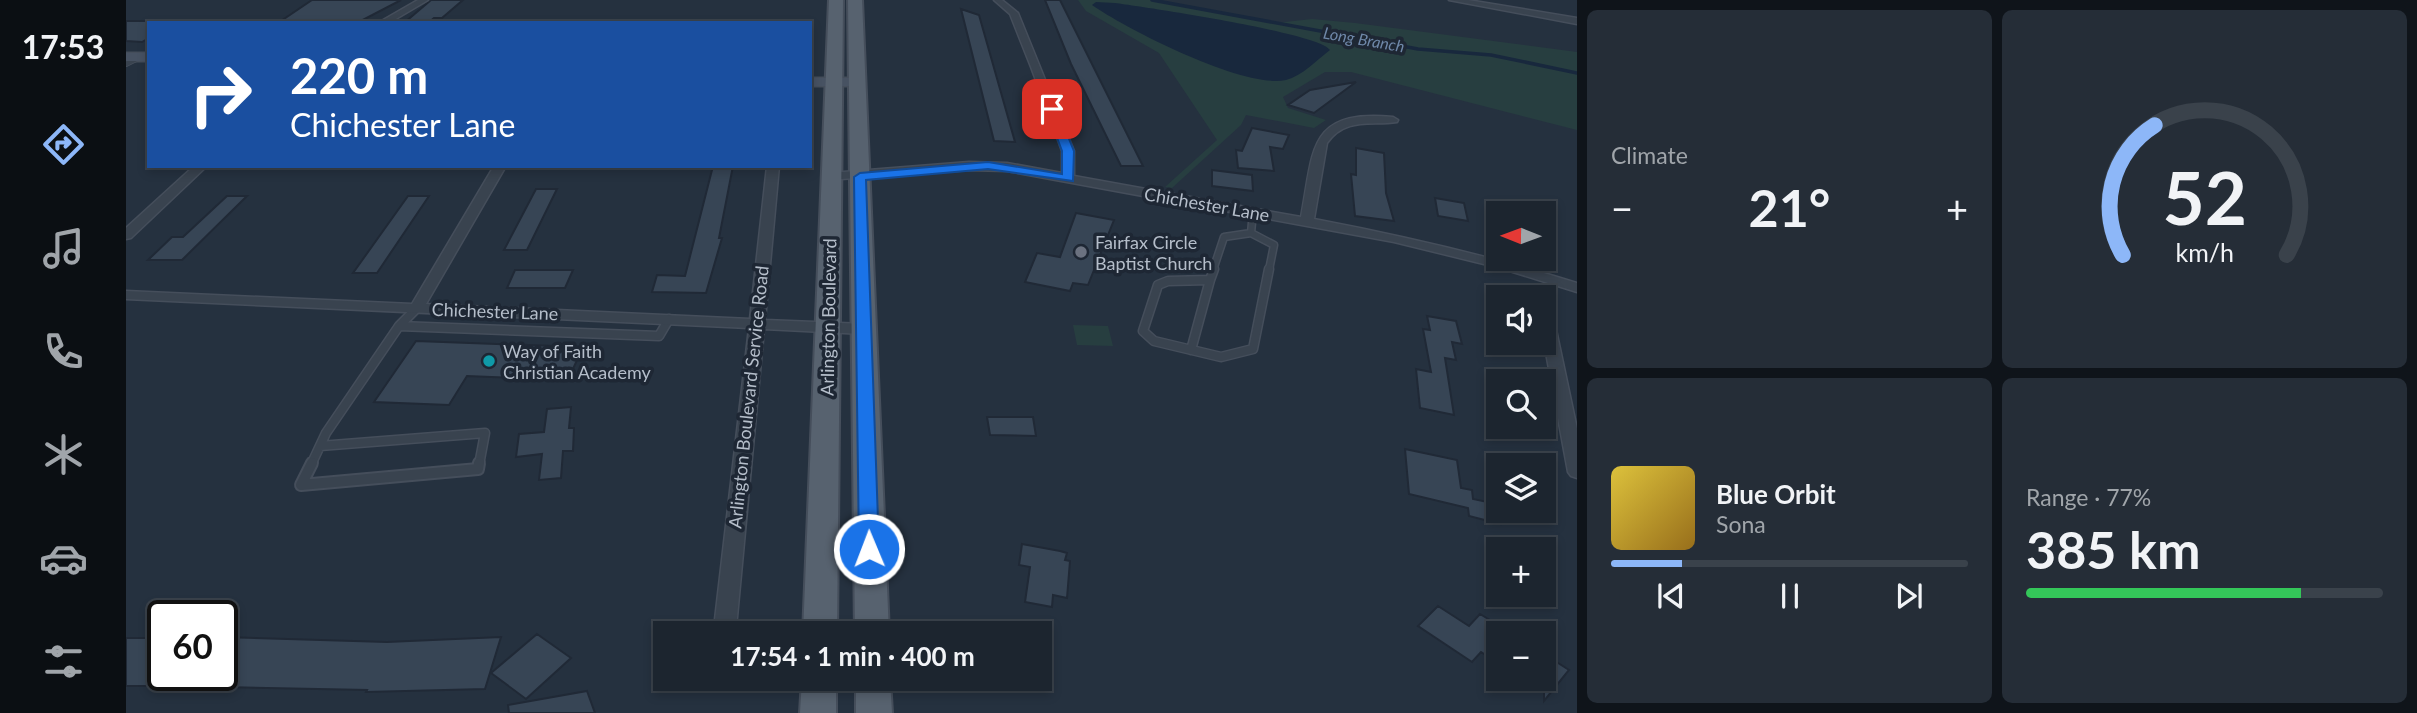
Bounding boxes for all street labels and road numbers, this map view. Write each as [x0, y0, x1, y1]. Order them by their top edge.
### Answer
street label: Chichester Lane [1143, 182, 1271, 226]
street label: Arlington Boulevard [816, 238, 840, 396]
street label: Arlington Boulevard Service Road [723, 265, 773, 529]
street label: Chichester Lane [431, 298, 559, 324]

